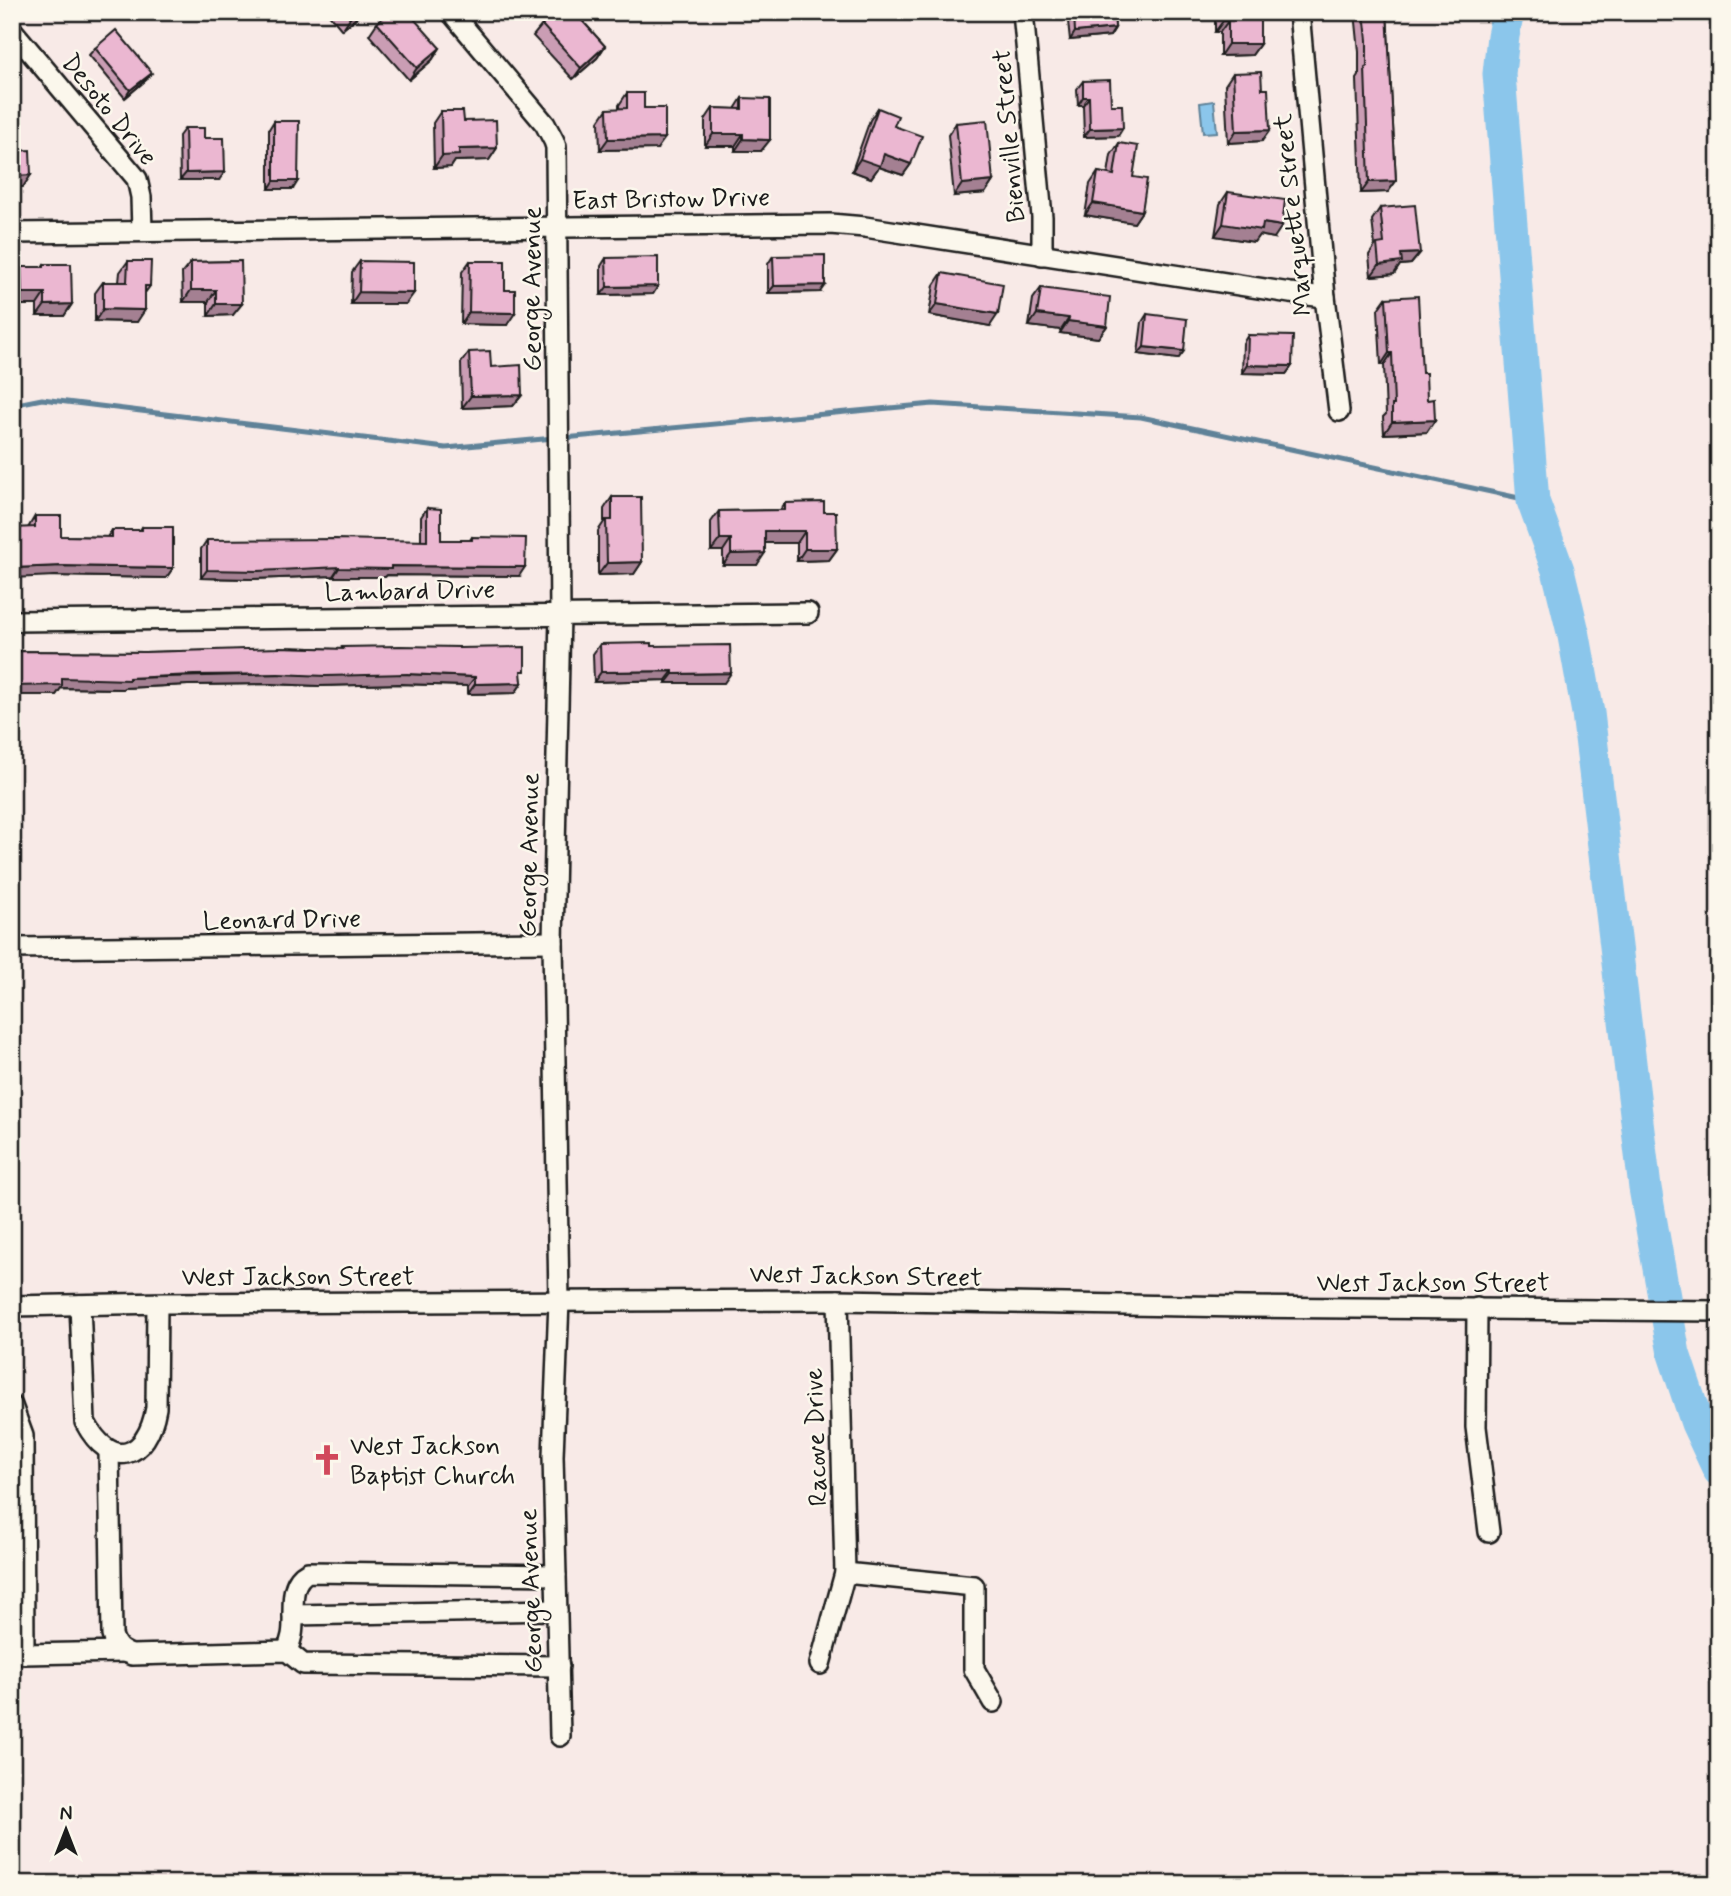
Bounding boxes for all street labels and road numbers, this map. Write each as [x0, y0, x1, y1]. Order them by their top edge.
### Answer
street label: Desoto Drive [53, 47, 164, 173]
street label: Bienville Street [985, 48, 1035, 224]
street label: Marquette Street [1266, 112, 1322, 317]
street label: East Bristow Drive [572, 181, 770, 219]
street label: George Avenue [516, 206, 552, 371]
street label: Lambard Drive [324, 574, 496, 610]
street label: George Avenue [512, 772, 550, 938]
street label: Leonard Drive [203, 903, 361, 939]
street label: West Jackson Street [749, 1258, 983, 1296]
street label: West Jackson Street [181, 1261, 415, 1295]
street label: West Jackson Street [1316, 1267, 1550, 1301]
street label: Racove Drive [798, 1367, 836, 1507]
street label: George Avenue [512, 1508, 554, 1674]

